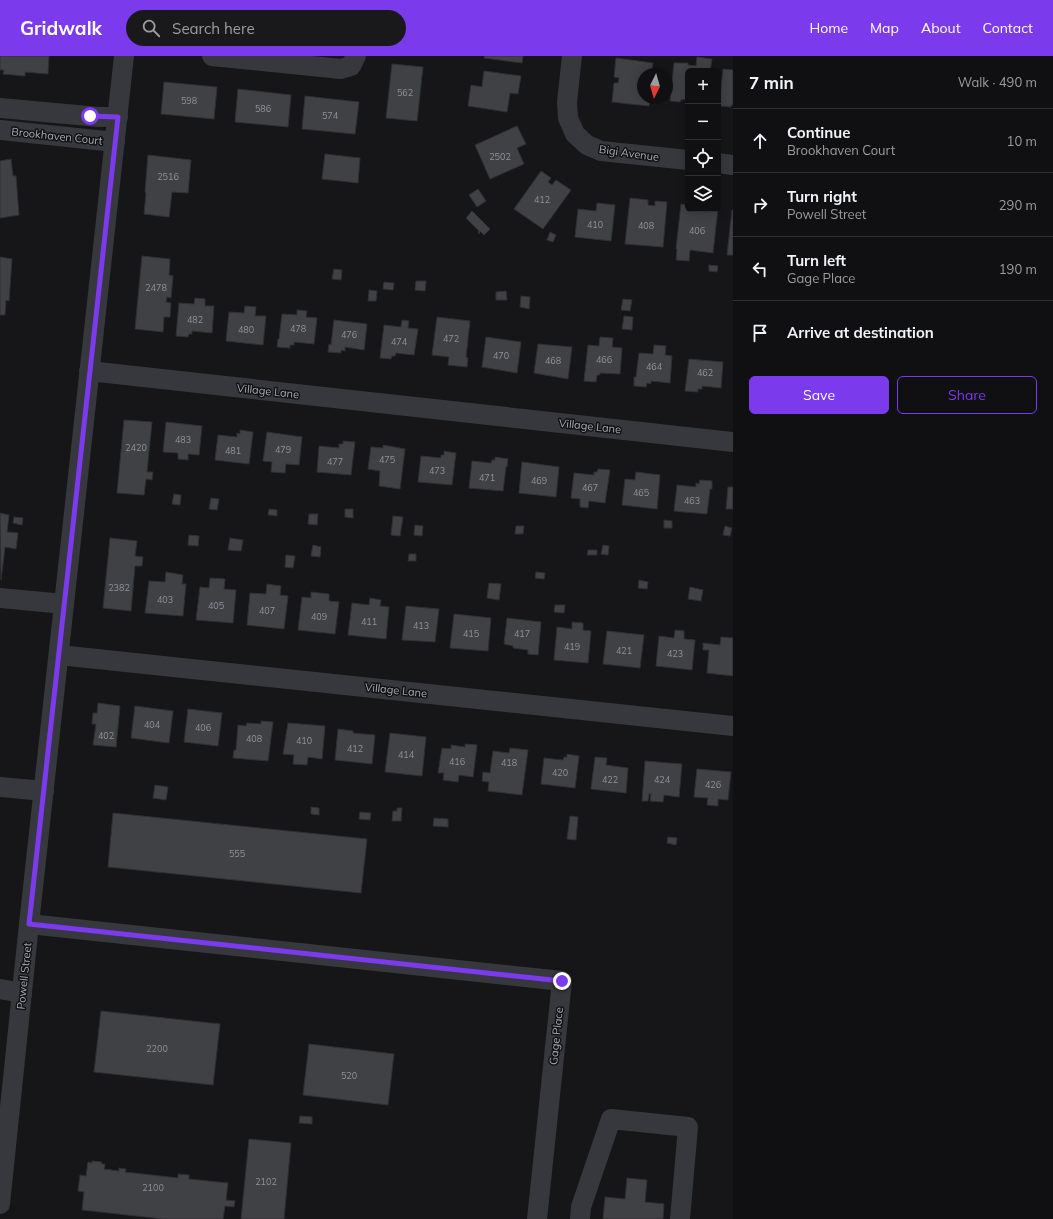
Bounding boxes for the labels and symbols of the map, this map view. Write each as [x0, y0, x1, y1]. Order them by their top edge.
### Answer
north arrow [637, 68, 673, 104]
house number: 562 [397, 87, 413, 98]
house number: 598 [181, 95, 197, 106]
house number: 586 [255, 103, 271, 114]
route start [81, 107, 99, 125]
house number: 574 [322, 110, 339, 121]
street label: Brookhaven Court [11, 124, 103, 148]
street label: Bigi Avenue [598, 142, 660, 164]
house number: 2502 [489, 151, 511, 162]
house number: 2516 [157, 171, 179, 182]
house number: 412 [534, 194, 550, 205]
house number: 410 [587, 219, 603, 230]
house number: 408 [638, 220, 654, 231]
house number: 406 [689, 225, 705, 236]
house number: 2478 [145, 282, 167, 293]
house number: 482 [187, 314, 203, 325]
house number: 478 [290, 323, 306, 334]
house number: 480 [238, 324, 254, 335]
house number: 476 [341, 329, 357, 340]
house number: 472 [443, 333, 459, 344]
house number: 474 [391, 336, 408, 347]
house number: 470 [493, 350, 509, 361]
house number: 466 [596, 354, 612, 365]
house number: 468 [545, 355, 561, 366]
house number: 464 [646, 361, 663, 372]
house number: 462 [697, 367, 713, 378]
street label: Village Lane [236, 381, 300, 401]
street label: Village Lane [558, 416, 622, 436]
house number: 483 [175, 434, 191, 445]
house number: 2420 [125, 442, 147, 453]
house number: 479 [275, 444, 291, 455]
house number: 481 [225, 445, 241, 456]
house number: 475 [379, 454, 396, 465]
house number: 477 [327, 456, 343, 467]
house number: 473 [429, 465, 445, 476]
house number: 471 [479, 472, 495, 483]
house number: 469 [531, 475, 547, 486]
house number: 467 [582, 482, 598, 493]
house number: 465 [633, 487, 650, 498]
house number: 463 [684, 495, 700, 506]
house number: 2382 [108, 582, 130, 593]
house number: 403 [157, 594, 173, 605]
house number: 405 [208, 600, 225, 611]
house number: 407 [259, 605, 275, 616]
house number: 409 [311, 611, 327, 622]
house number: 411 [361, 616, 377, 627]
house number: 413 [413, 620, 429, 631]
house number: 415 [463, 628, 480, 639]
house number: 417 [514, 628, 530, 639]
house number: 419 [564, 641, 580, 652]
house number: 421 [616, 645, 632, 656]
house number: 423 [667, 648, 683, 659]
street label: Village Lane [364, 680, 428, 700]
house number: 404 [144, 719, 161, 730]
house number: 406 [195, 722, 211, 733]
house number: 402 [98, 730, 114, 741]
house number: 408 [246, 733, 262, 744]
house number: 410 [296, 735, 312, 746]
house number: 412 [347, 743, 363, 754]
house number: 414 [398, 749, 415, 760]
house number: 416 [449, 756, 465, 767]
house number: 418 [501, 757, 517, 768]
house number: 420 [552, 767, 568, 778]
house number: 422 [602, 774, 618, 785]
house number: 424 [654, 774, 671, 785]
house number: 426 [705, 779, 721, 790]
house number: 555 [229, 848, 246, 859]
street label: Powell Street [14, 942, 34, 1010]
route end [553, 972, 571, 990]
street label: Gage Place [546, 1006, 566, 1065]
house number: 2200 [146, 1043, 168, 1054]
house number: 520 [341, 1070, 357, 1081]
house number: 2102 [255, 1176, 277, 1187]
house number: 2100 [142, 1182, 164, 1193]

